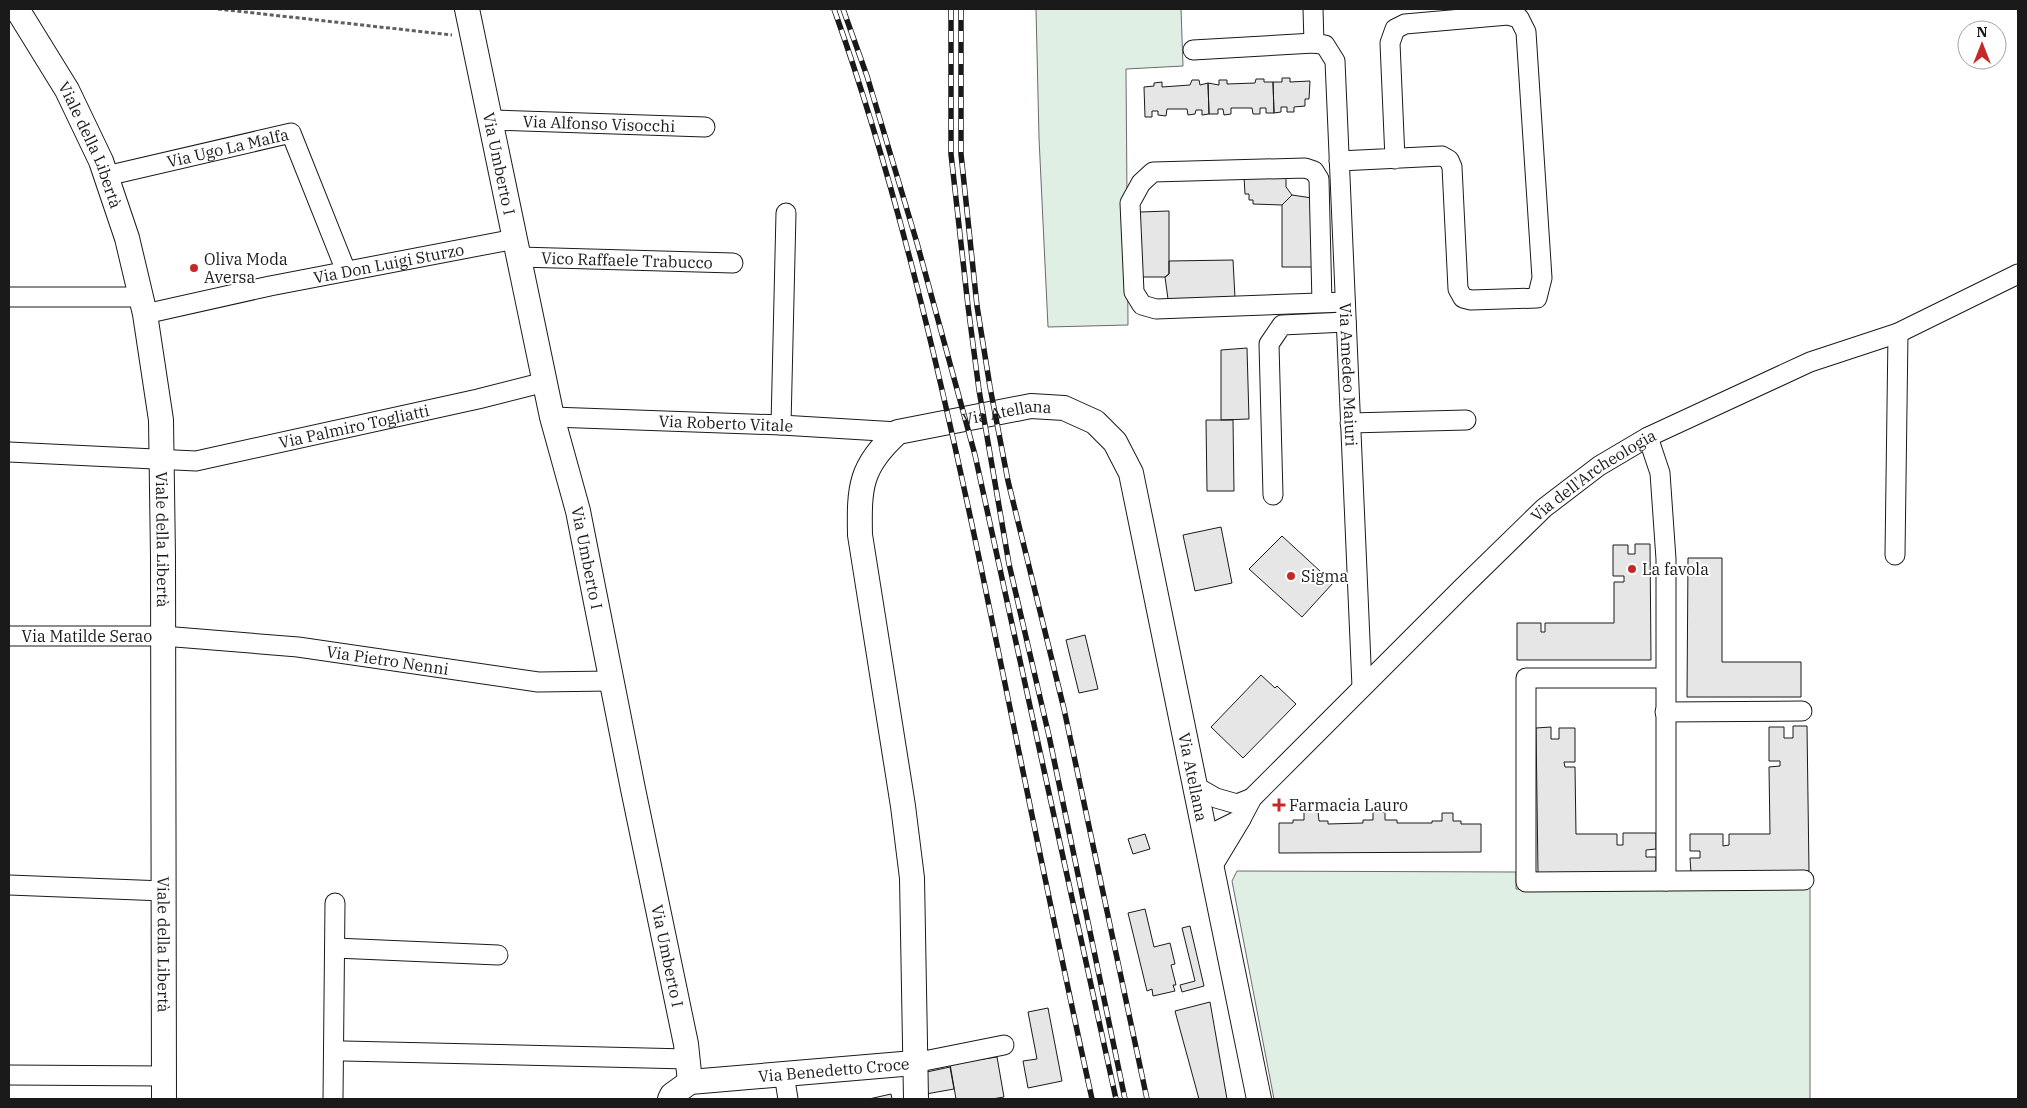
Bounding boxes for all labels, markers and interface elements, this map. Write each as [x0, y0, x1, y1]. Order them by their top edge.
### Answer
north arrow [1957, 20, 2007, 70]
text: N [1976, 23, 1988, 41]
street label: Viale della Libertà [54, 78, 126, 211]
street label: Via Umberto I [479, 111, 520, 217]
street label: Via Alfonso Visocchi [522, 111, 675, 136]
street label: Via Ugo La Malfa [165, 124, 291, 172]
street label: Via Don Luigi Sturzo [312, 239, 466, 287]
street label: Vico Raffaele Trabucco [541, 248, 713, 272]
place label: Oliva Moda Aversa [204, 249, 288, 287]
marker: Oliva Moda Aversa [188, 262, 200, 274]
street label: Via Amedeo Maiuri [1335, 302, 1362, 447]
street label: Via Atellana [961, 396, 1052, 429]
street label: Via Palmiro Togliatti [277, 400, 431, 452]
street label: Via Roberto Vitale [658, 411, 794, 436]
street label: Via dell'Archeologia [1526, 425, 1659, 525]
street label: Viale della Libertà [152, 471, 173, 608]
street label: Via Umberto I [567, 505, 607, 611]
place label: La favola [1642, 559, 1709, 579]
marker: La favola [1626, 563, 1638, 575]
place label: Sigma [1301, 566, 1348, 586]
marker: Sigma [1285, 570, 1297, 582]
street label: Via Matilde Serao [22, 626, 152, 646]
street label: Via Pietro Nenni [325, 641, 450, 679]
street label: Via Atellana [1174, 731, 1212, 823]
place label: Farmacia Lauro [1289, 795, 1408, 815]
marker: Farmacia Lauro [1273, 799, 1285, 811]
street label: Viale della Libertà [154, 876, 174, 1013]
street label: Via Umberto I [647, 903, 688, 1009]
street label: Via Benedetto Croce [757, 1053, 910, 1086]

